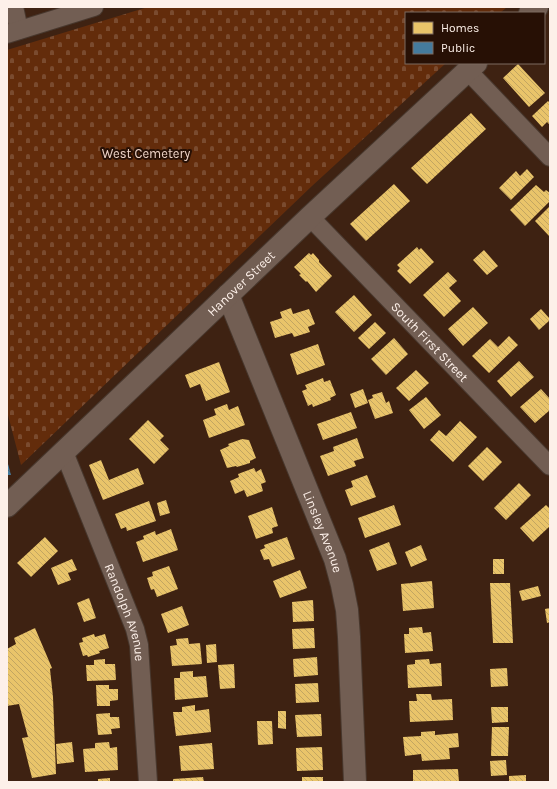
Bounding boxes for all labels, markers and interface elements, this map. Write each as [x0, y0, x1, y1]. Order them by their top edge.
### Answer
legend [405, 12, 545, 64]
text: Homes [441, 21, 479, 35]
text: Public [441, 41, 475, 55]
park label: West Cemetery [102, 146, 190, 161]
street label: Hanover Street [204, 247, 278, 319]
street label: South First Street [388, 299, 472, 385]
street label: Linsley Avenue [300, 488, 346, 574]
street label: Randolph Avenue [102, 561, 148, 662]

